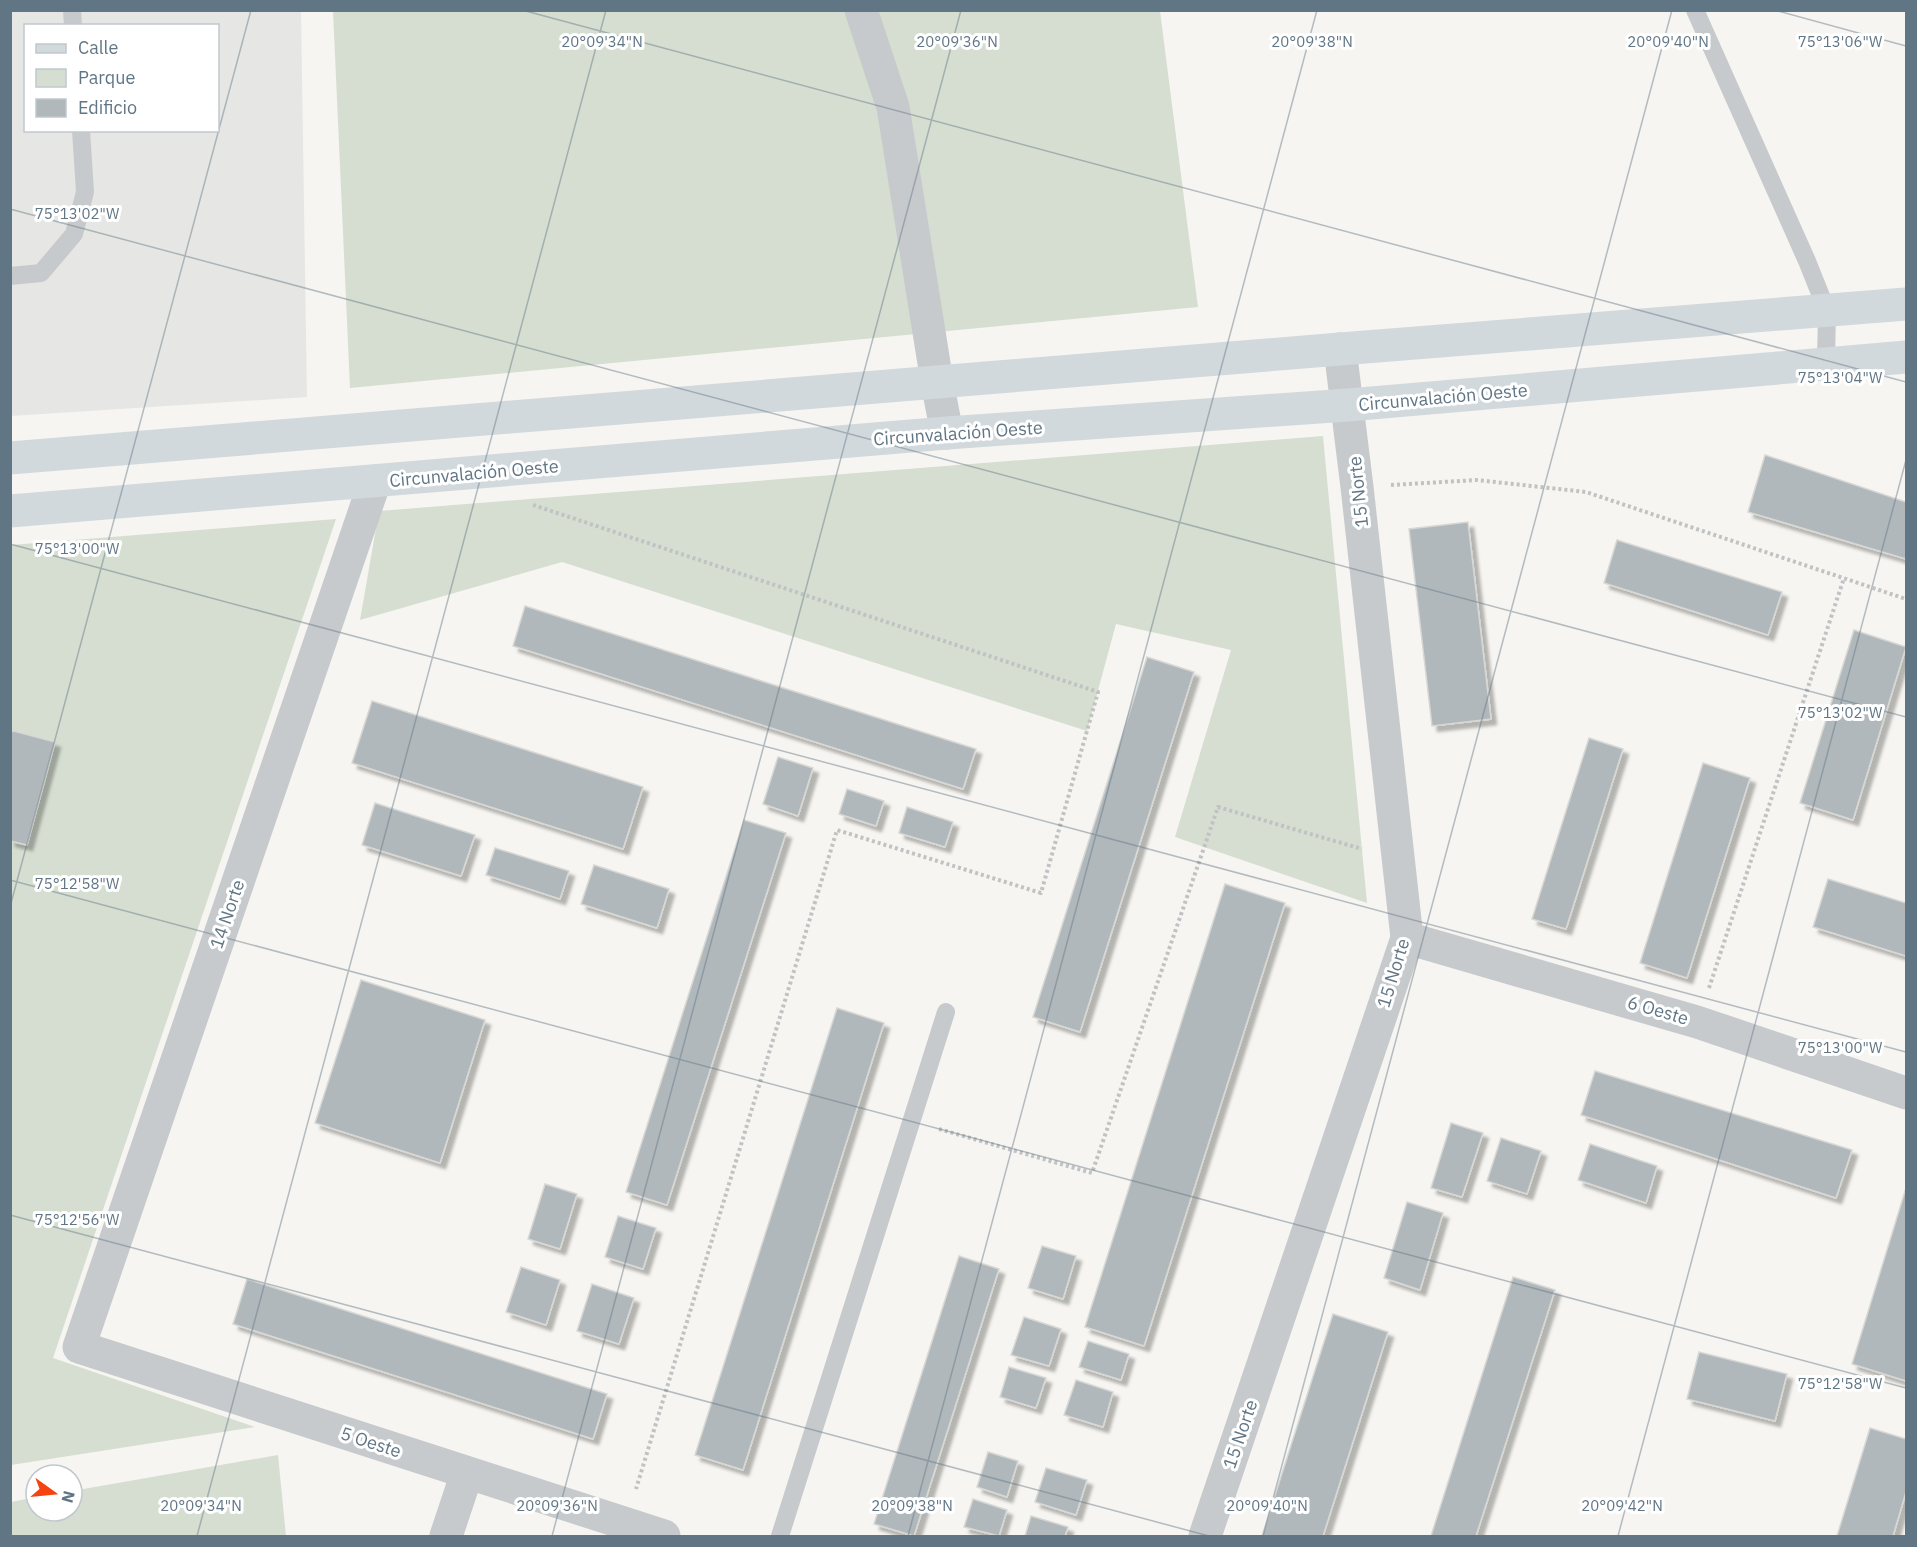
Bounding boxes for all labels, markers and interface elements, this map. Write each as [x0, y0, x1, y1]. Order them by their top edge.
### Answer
legend [24, 24, 219, 132]
text: 20°09'34"N [561, 32, 643, 51]
text: 20°09'36"N [916, 32, 998, 51]
text: 20°09'38"N [1271, 32, 1353, 51]
text: 20°09'40"N [1627, 32, 1709, 51]
text: 75°13'06"W [1798, 32, 1883, 51]
text: Calle [78, 36, 118, 59]
text: Parque [78, 66, 136, 89]
text: Edificio [78, 96, 137, 119]
text: 75°13'02"W [35, 204, 120, 223]
text: 75°13'04"W [1798, 368, 1883, 387]
street label: Circunvalación Oeste [1357, 378, 1529, 416]
street label: Circunvalación Oeste [872, 416, 1044, 450]
street label: Circunvalación Oeste [388, 454, 560, 492]
street label: 15 Norte [1343, 455, 1373, 529]
text: 75°13'00"W [35, 539, 120, 558]
text: 75°13'02"W [1798, 703, 1883, 722]
text: 75°12'58"W [35, 874, 120, 893]
street label: 14 Norte [204, 876, 250, 952]
street label: 15 Norte [1372, 935, 1414, 1011]
street label: 6 Oeste [1625, 990, 1691, 1030]
text: 75°13'00"W [1798, 1038, 1883, 1057]
text: 75°12'56"W [35, 1210, 120, 1229]
text: 75°12'58"W [1798, 1374, 1883, 1393]
street label: 15 Norte [1217, 1396, 1263, 1472]
street label: 5 Oeste [338, 1421, 404, 1463]
north arrow [24, 1463, 84, 1523]
text: N [57, 1489, 80, 1505]
text: 20°09'34"N [160, 1496, 242, 1515]
text: 20°09'36"N [516, 1496, 598, 1515]
text: 20°09'38"N [871, 1496, 953, 1515]
text: 20°09'40"N [1226, 1496, 1308, 1515]
text: 20°09'42"N [1581, 1496, 1663, 1515]

